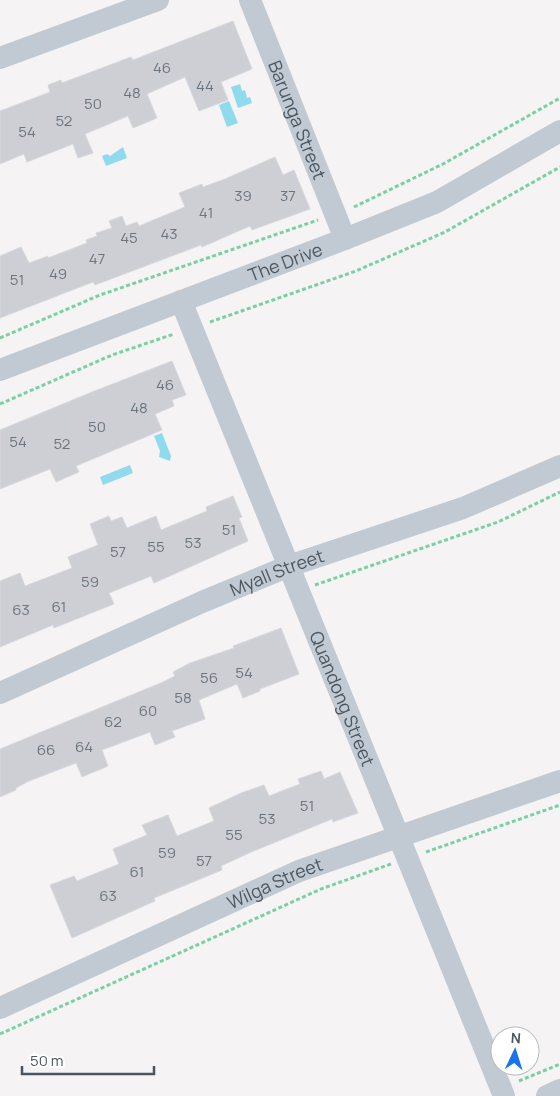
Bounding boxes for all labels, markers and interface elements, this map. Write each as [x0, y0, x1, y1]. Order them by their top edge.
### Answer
house number: 46 [153, 57, 171, 78]
street label: Barunga Street [263, 57, 332, 183]
house number: 44 [196, 75, 214, 96]
house number: 48 [123, 82, 141, 103]
house number: 50 [84, 93, 102, 114]
house number: 52 [56, 110, 72, 131]
house number: 54 [18, 121, 36, 142]
house number: 39 [234, 185, 252, 206]
house number: 37 [280, 185, 296, 206]
house number: 41 [199, 202, 213, 223]
house number: 43 [160, 223, 178, 244]
house number: 45 [120, 227, 138, 248]
street label: The Drive [245, 237, 326, 287]
house number: 47 [89, 248, 105, 269]
house number: 49 [49, 263, 67, 284]
house number: 51 [10, 269, 24, 290]
house number: 46 [156, 374, 174, 395]
house number: 48 [130, 397, 148, 418]
house number: 50 [88, 416, 106, 437]
house number: 54 [9, 431, 27, 452]
house number: 52 [54, 433, 70, 454]
house number: 51 [222, 519, 236, 540]
house number: 53 [185, 532, 201, 553]
house number: 55 [147, 536, 165, 557]
house number: 57 [110, 541, 126, 562]
street label: Myall Street [226, 543, 327, 601]
house number: 59 [81, 571, 99, 592]
house number: 61 [52, 596, 66, 617]
house number: 63 [12, 599, 30, 620]
street label: Quandong Street [304, 627, 381, 769]
house number: 54 [235, 662, 253, 683]
house number: 56 [200, 667, 218, 688]
house number: 58 [174, 687, 192, 708]
house number: 60 [139, 700, 157, 721]
house number: 62 [104, 711, 122, 732]
house number: 64 [75, 736, 93, 757]
house number: 66 [37, 739, 55, 760]
house number: 51 [300, 795, 314, 816]
house number: 53 [259, 808, 275, 829]
house number: 55 [225, 824, 243, 845]
house number: 59 [158, 842, 176, 863]
house number: 57 [196, 850, 212, 871]
street label: Wilga Street [223, 852, 326, 914]
house number: 61 [130, 861, 144, 882]
house number: 63 [99, 885, 117, 906]
north arrow [490, 1026, 540, 1076]
text: N [510, 1028, 522, 1047]
scale bar [22, 1044, 155, 1076]
text: 50 m [30, 1050, 64, 1071]

